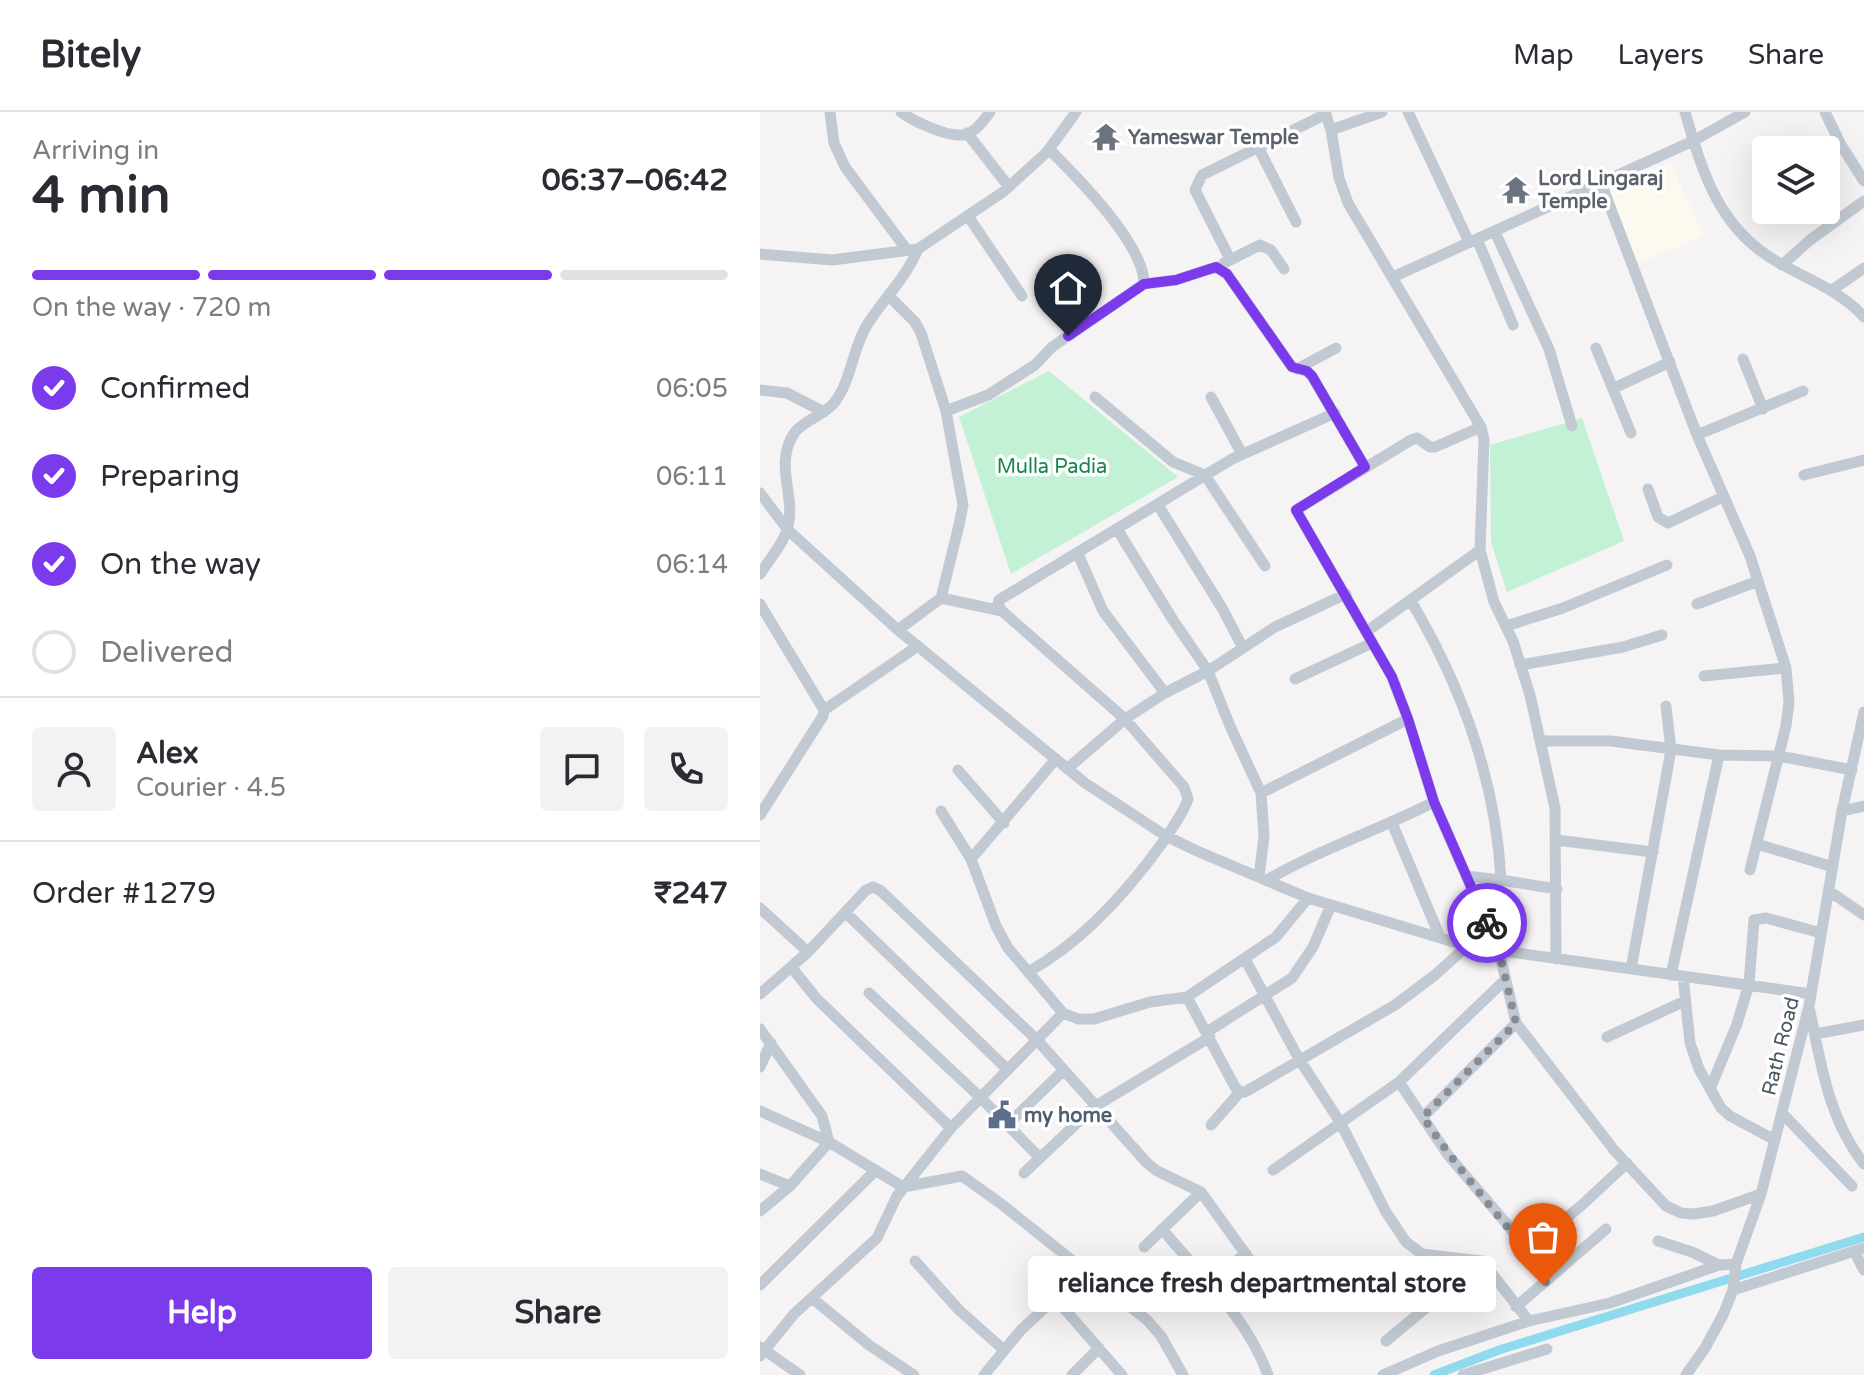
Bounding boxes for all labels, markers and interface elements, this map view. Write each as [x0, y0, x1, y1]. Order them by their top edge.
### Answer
text: Bitely [40, 32, 141, 78]
text: Map [1513, 38, 1574, 72]
text: Layers [1618, 38, 1704, 72]
text: Share [1748, 38, 1824, 72]
temple icon: Yameswar Temple [1091, 122, 1121, 152]
place label: Yameswar Temple [1128, 126, 1299, 150]
text: Arriving in [32, 135, 159, 166]
map controls [1752, 136, 1840, 224]
button: layers [1752, 136, 1840, 224]
text: 06:37–06:42 [542, 162, 728, 199]
text: 4 min [32, 164, 171, 227]
place label: Lord Lingaraj Temple [1537, 167, 1663, 214]
temple icon: Lord Lingaraj Temple [1501, 175, 1531, 205]
pin [1034, 254, 1102, 336]
icon: home [1046, 266, 1090, 310]
text: On the way · 720 m [32, 292, 271, 323]
icon: check [32, 366, 76, 410]
text: Confirmed [100, 370, 251, 407]
text: 06:05 [656, 373, 728, 404]
icon: check [32, 454, 76, 498]
park label: Mulla Padia [997, 455, 1107, 479]
text: Preparing [100, 458, 240, 495]
text: 06:11 [656, 461, 728, 492]
icon: check [32, 542, 76, 586]
text: On the way [100, 546, 261, 583]
text: 06:14 [656, 549, 728, 580]
text: Delivered [100, 634, 234, 671]
button: person [32, 727, 116, 811]
button: chat [540, 727, 624, 811]
button: phone [644, 727, 728, 811]
text: Alex [136, 735, 199, 772]
text: Courier · 4.5 [136, 772, 286, 803]
text: Order #1279 [32, 875, 216, 912]
text: ₹247 [654, 875, 728, 912]
courier [1447, 883, 1527, 963]
icon: bike [1465, 901, 1509, 945]
street label: Rath Road [1757, 995, 1805, 1098]
public building icon: my home [987, 1100, 1017, 1130]
place label: my home [1024, 1104, 1112, 1128]
pin [1509, 1203, 1577, 1285]
icon: bag [1521, 1215, 1565, 1259]
callout: reliance fresh departmental store [1027, 1257, 1495, 1313]
button: Help [32, 1267, 372, 1359]
button: Share [388, 1267, 728, 1359]
text: reliance fresh departmental store [1058, 1268, 1466, 1299]

